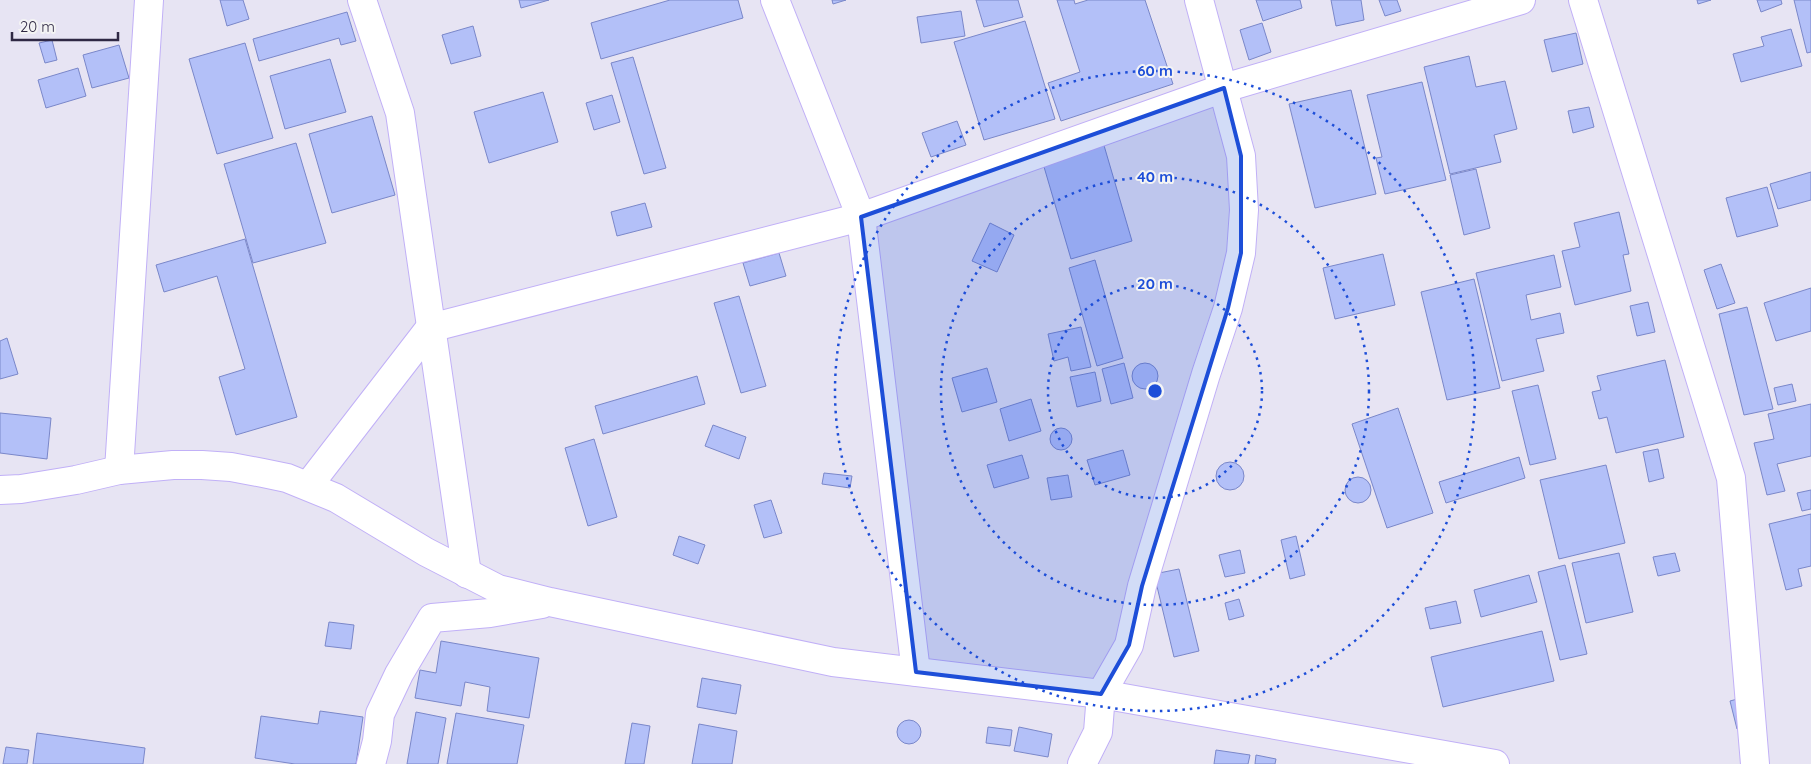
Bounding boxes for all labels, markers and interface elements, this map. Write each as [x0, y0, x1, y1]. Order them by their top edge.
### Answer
scale bar [12, 10, 119, 42]
text: 20 m [20, 17, 55, 36]
text: 60 m [1137, 61, 1173, 80]
text: 40 m [1137, 167, 1173, 186]
text: 20 m [1137, 274, 1173, 293]
centre of rings [1146, 382, 1164, 400]

